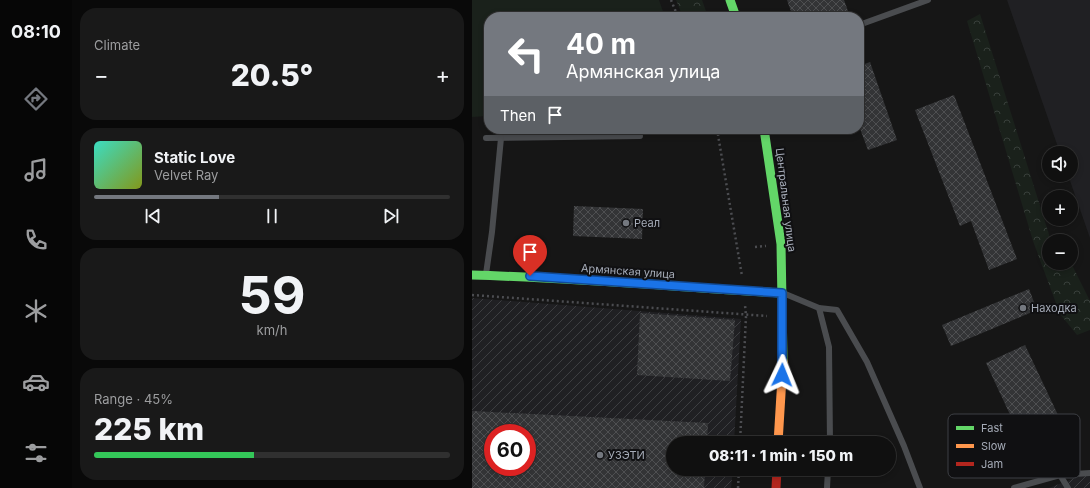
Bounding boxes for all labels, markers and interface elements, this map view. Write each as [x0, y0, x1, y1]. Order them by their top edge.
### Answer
text: 08:10 [11, 21, 61, 42]
text: 40 m [566, 27, 636, 61]
icon: left [500, 28, 552, 80]
text: Climate [94, 37, 140, 53]
text: 20.5° [231, 57, 313, 93]
text: Армянская улица [566, 61, 720, 82]
text: − [94, 62, 109, 88]
text: + [435, 62, 450, 88]
icon: directions [22, 85, 50, 113]
icon: arrive [544, 104, 566, 126]
text: Then [500, 106, 536, 125]
map controls [1042, 146, 1078, 270]
button: sound [1042, 146, 1078, 182]
street label: Центральная улица [773, 147, 799, 253]
text: Static Love [154, 148, 235, 167]
icon: music [22, 156, 50, 184]
text: Velvet Ray [154, 167, 218, 183]
button: + [1042, 190, 1078, 226]
icon: previous [142, 205, 164, 227]
icon: pause [261, 205, 283, 227]
icon: next [380, 205, 402, 227]
place label: Реал [634, 216, 660, 230]
marker: Реал [621, 218, 631, 228]
icon: phone [22, 226, 50, 254]
button: − [1042, 234, 1078, 270]
pin [513, 235, 547, 276]
icon: arrive [519, 241, 541, 263]
street label: Армянская улица [580, 261, 676, 281]
text: 59 [238, 264, 306, 327]
icon: climate [22, 297, 50, 325]
place label: Находка [1031, 301, 1077, 315]
marker: Находка [1018, 303, 1028, 313]
text: km/h [257, 322, 287, 338]
position arrow [761, 354, 803, 396]
icon: car [22, 368, 50, 396]
text: Range · 45% [94, 391, 173, 407]
text: 225 km [94, 411, 204, 447]
legend [948, 414, 1080, 478]
text: Fast [981, 421, 1003, 435]
speed limit sign: 60 [484, 424, 536, 476]
icon: filters [22, 439, 50, 467]
text: Slow [981, 439, 1006, 453]
text: 08:11 · 1 min · 150 m [709, 446, 853, 465]
place label: УЗЭТИ [608, 448, 645, 462]
marker: УЗЭТИ [595, 450, 605, 460]
text: Jam [981, 457, 1003, 471]

